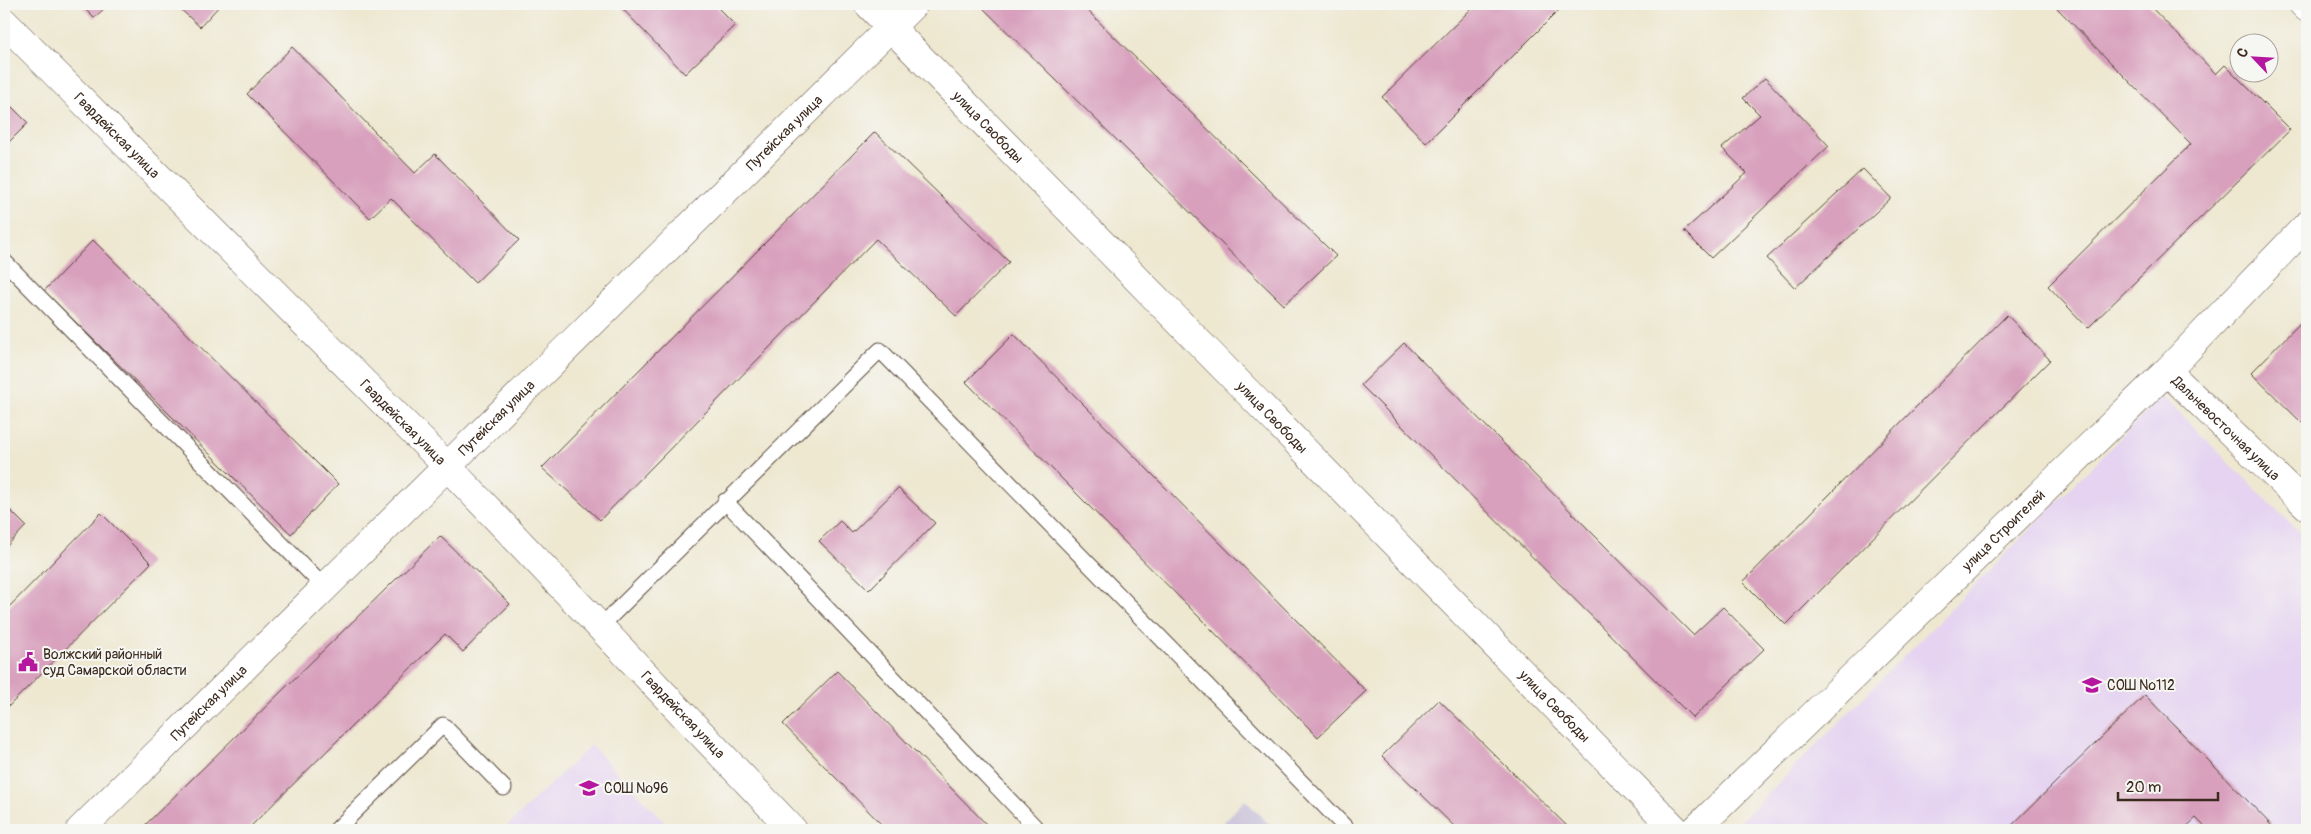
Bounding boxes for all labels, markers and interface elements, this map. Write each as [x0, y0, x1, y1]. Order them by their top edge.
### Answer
north arrow [2228, 32, 2278, 82]
text: С [2233, 45, 2252, 60]
street label: улица Свободы [949, 87, 1027, 166]
street label: Гвардейская улица [71, 89, 163, 182]
street label: Путейская улица [742, 91, 826, 174]
street label: Дальневосточная улица [2168, 371, 2284, 484]
street label: Гвардейская улица [357, 376, 449, 468]
street label: Путейская улица [455, 376, 538, 459]
street label: улица Свободы [1233, 377, 1311, 457]
street label: улица Строителей [1958, 486, 2048, 575]
place label: Волжский районный суд Самарской области [43, 646, 186, 679]
public building icon: Волжский районный суд Самарской области [17, 651, 39, 673]
street label: Путейская улица [167, 661, 250, 744]
street label: улица Свободы [1515, 666, 1594, 746]
street label: Гвардейская улица [638, 667, 729, 762]
school or university icon: СОШ №112 [2081, 674, 2103, 696]
place label: СОШ №112 [2107, 677, 2175, 694]
scale bar [2118, 769, 2218, 801]
school or university icon: СОШ №96 [578, 777, 600, 799]
text: 20 m [2126, 778, 2161, 797]
place label: СОШ №96 [604, 780, 668, 797]

